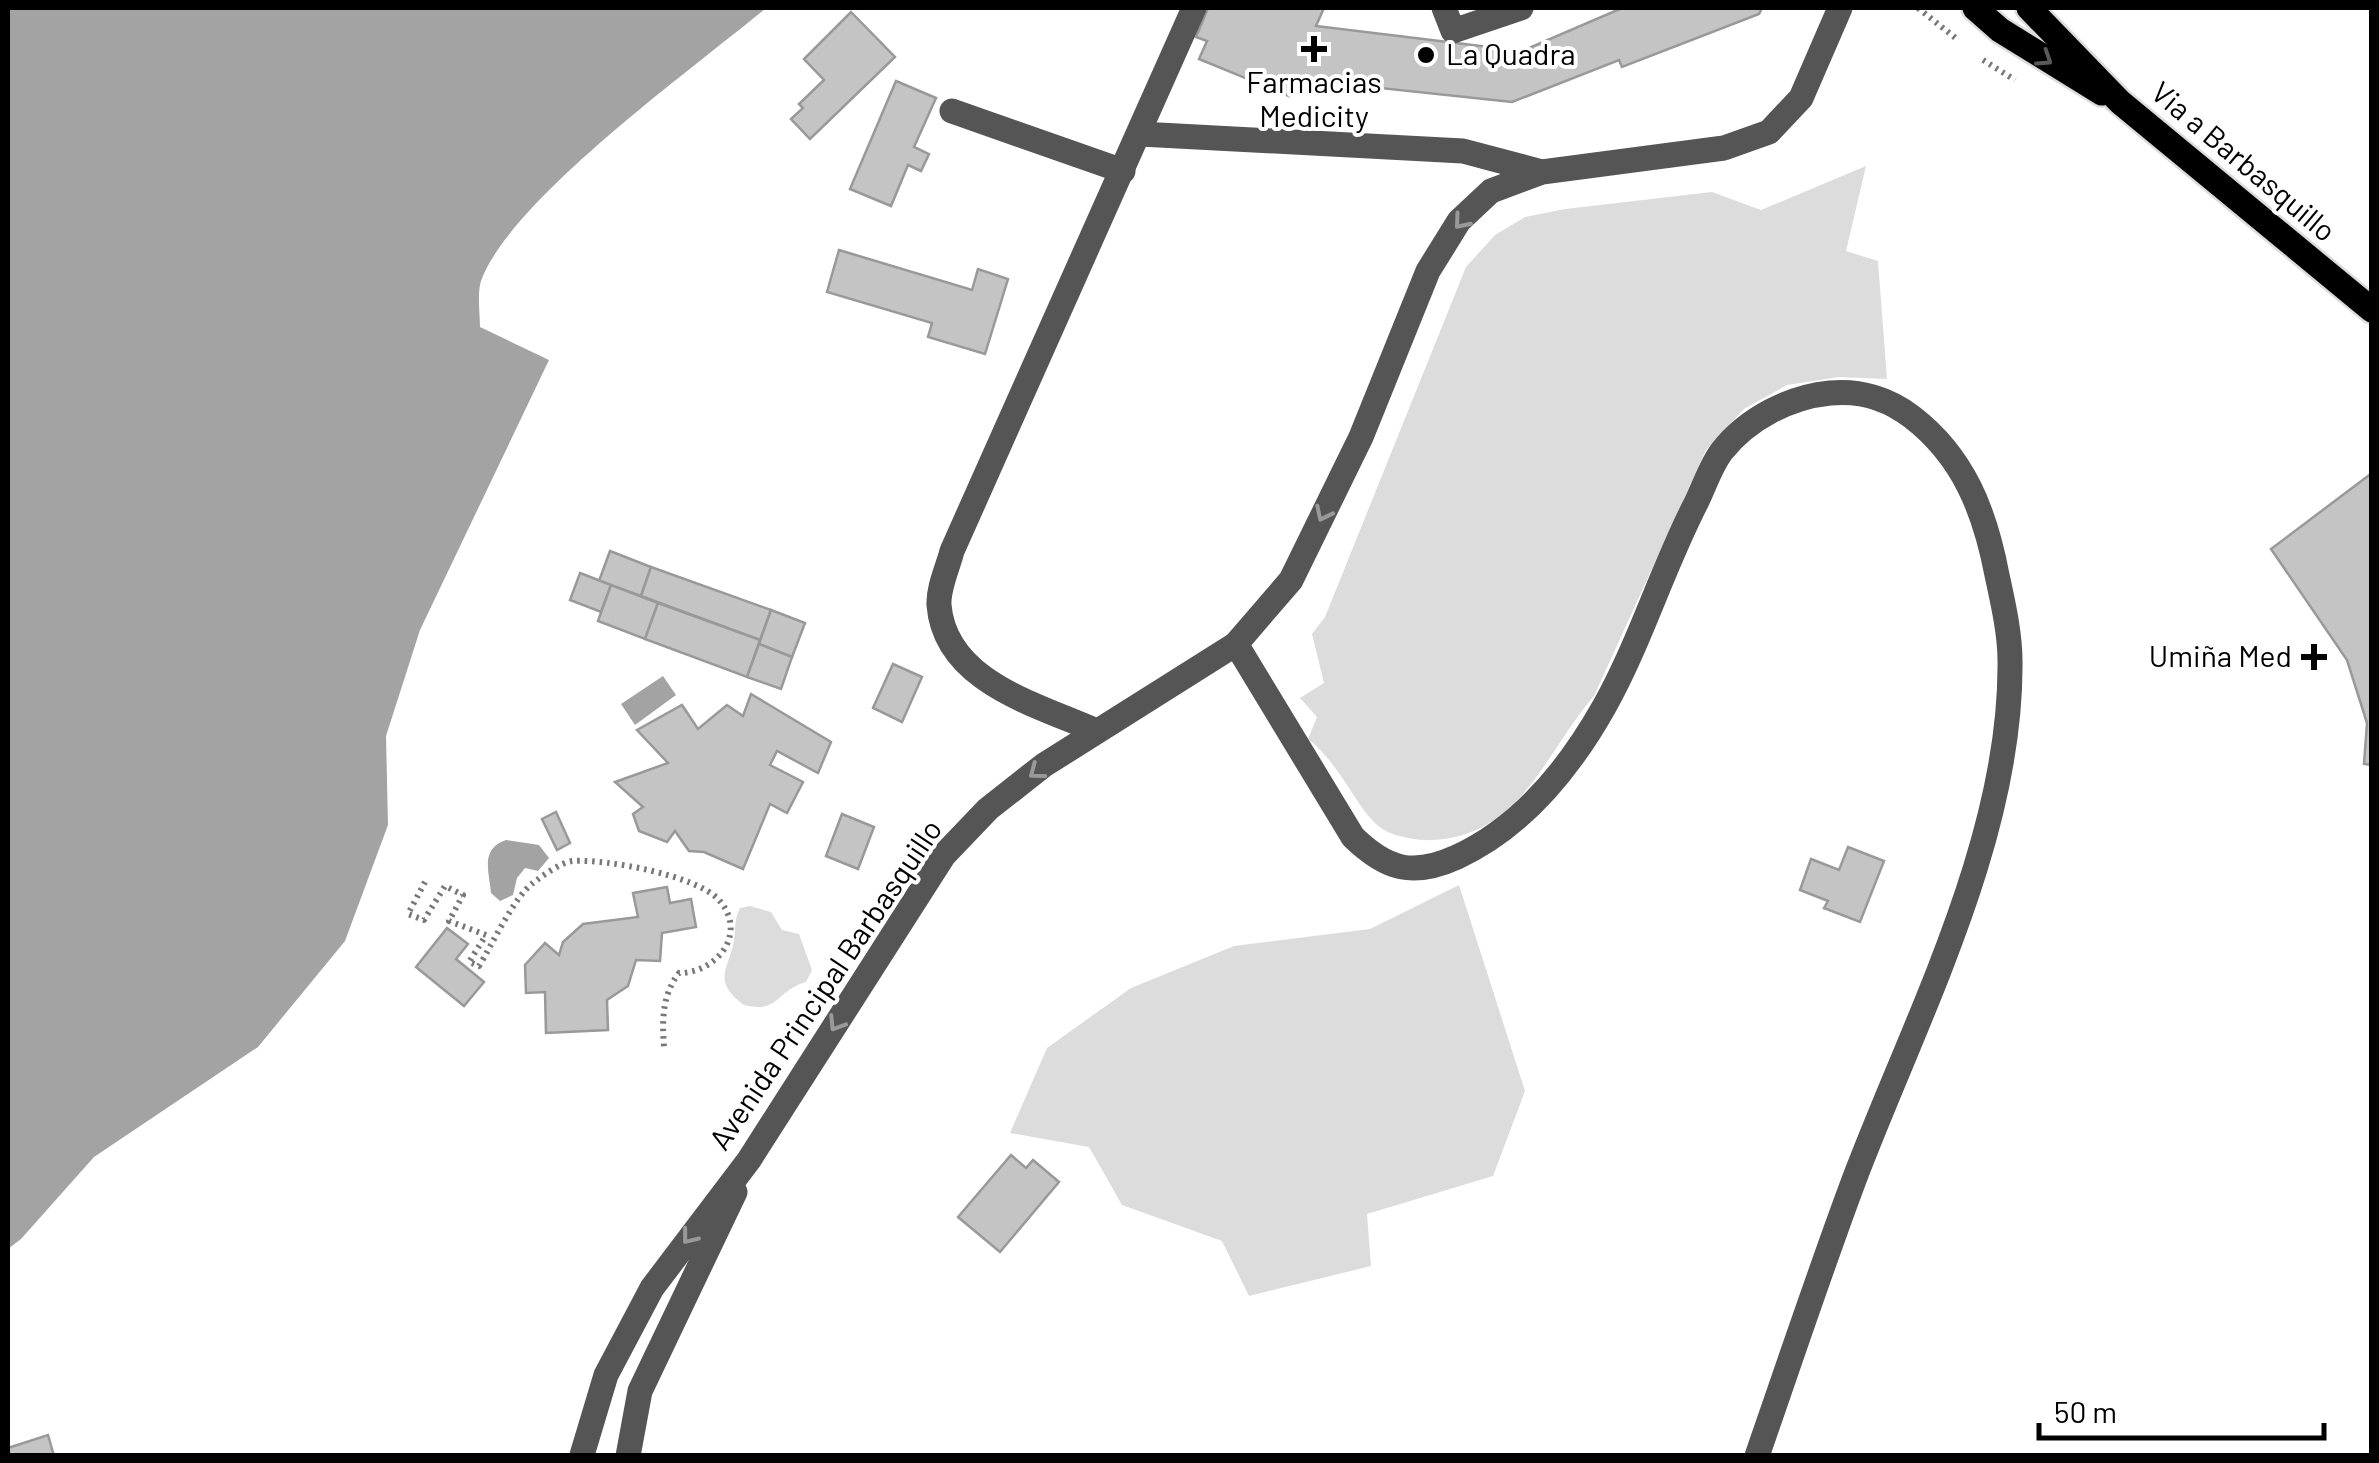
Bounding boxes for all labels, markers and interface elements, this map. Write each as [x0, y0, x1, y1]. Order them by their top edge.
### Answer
place label: La Quadra [1446, 35, 1576, 71]
marker: Farmacias Medicity [1303, 38, 1325, 60]
marker: La Quadra [1415, 44, 1437, 66]
one-way arrow [2034, 46, 2052, 65]
place label: Farmacias Medicity [1246, 63, 1382, 133]
street label: Via a Barbasquillo [2145, 73, 2344, 248]
one-way arrow [1455, 210, 1473, 229]
one-way arrow [1315, 504, 1335, 522]
place label: Umiña Med [2149, 637, 2292, 673]
marker: Umiña Med [2301, 644, 2327, 670]
one-way arrow [1029, 760, 1047, 777]
street label: Avenida Principal Barbasquillo [700, 812, 948, 1156]
one-way arrow [829, 1013, 848, 1031]
one-way arrow [683, 1225, 700, 1243]
scale bar [2039, 1378, 2324, 1440]
text: 50 m [2054, 1393, 2117, 1429]

